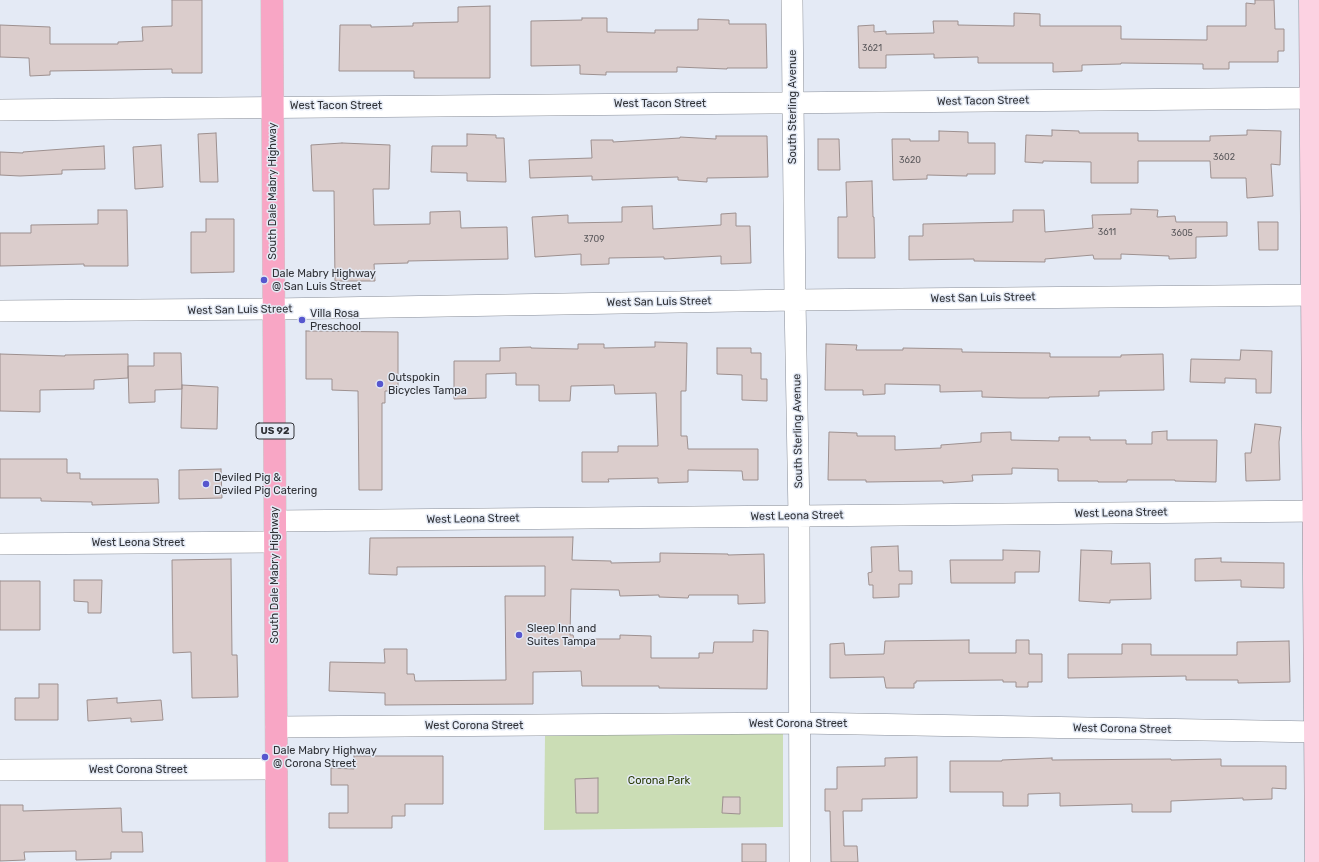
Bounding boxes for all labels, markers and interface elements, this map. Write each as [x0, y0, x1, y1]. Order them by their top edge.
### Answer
house number: 3621 [862, 43, 882, 53]
street label: South Sterling Avenue [786, 50, 800, 164]
street label: West Tacon Street [937, 94, 1029, 108]
street label: West Tacon Street [614, 97, 706, 111]
street label: West Tacon Street [290, 99, 382, 113]
street label: South Dale Mabry Highway [266, 122, 280, 260]
house number: 3602 [1213, 152, 1235, 162]
house number: 3620 [899, 155, 921, 165]
house number: 3611 [1098, 227, 1116, 237]
house number: 3605 [1171, 228, 1193, 238]
house number: 3709 [583, 234, 605, 244]
place label: Dale Mabry Highway @ San Luis Street [272, 267, 376, 293]
marker: Dale Mabry Highway @ San Luis Street [259, 275, 269, 285]
street label: West San Luis Street [930, 290, 1036, 306]
street label: West San Luis Street [606, 294, 712, 310]
street label: West San Luis Street [187, 302, 293, 318]
place label: Villa Rosa Preschool [310, 307, 361, 333]
marker: Villa Rosa Preschool [297, 315, 307, 325]
place label: Outspokin Bicycles Tampa [388, 371, 467, 397]
street label: South Sterling Avenue [790, 374, 806, 488]
marker: Outspokin Bicycles Tampa [375, 379, 385, 389]
road number: US 92 [256, 423, 294, 439]
place label: Deviled Pig & Deviled Pig Catering [214, 471, 317, 497]
marker: Deviled Pig & Deviled Pig Catering [201, 479, 211, 489]
street label: South Dale Mabry Highway [268, 506, 282, 644]
street label: West Leona Street [1074, 506, 1168, 520]
street label: West Leona Street [750, 509, 844, 523]
street label: West Leona Street [426, 512, 520, 526]
street label: West Leona Street [91, 536, 185, 550]
place label: Sleep Inn and Suites Tampa [527, 622, 596, 648]
marker: Sleep Inn and Suites Tampa [514, 630, 524, 640]
street label: West Corona Street [749, 717, 847, 731]
street label: West Corona Street [425, 719, 523, 733]
street label: West Corona Street [1073, 722, 1171, 736]
place label: Dale Mabry Highway @ Corona Street [273, 744, 377, 770]
marker: Dale Mabry Highway @ Corona Street [260, 752, 270, 762]
street label: West Corona Street [89, 763, 187, 777]
park label: Corona Park [628, 774, 690, 788]

